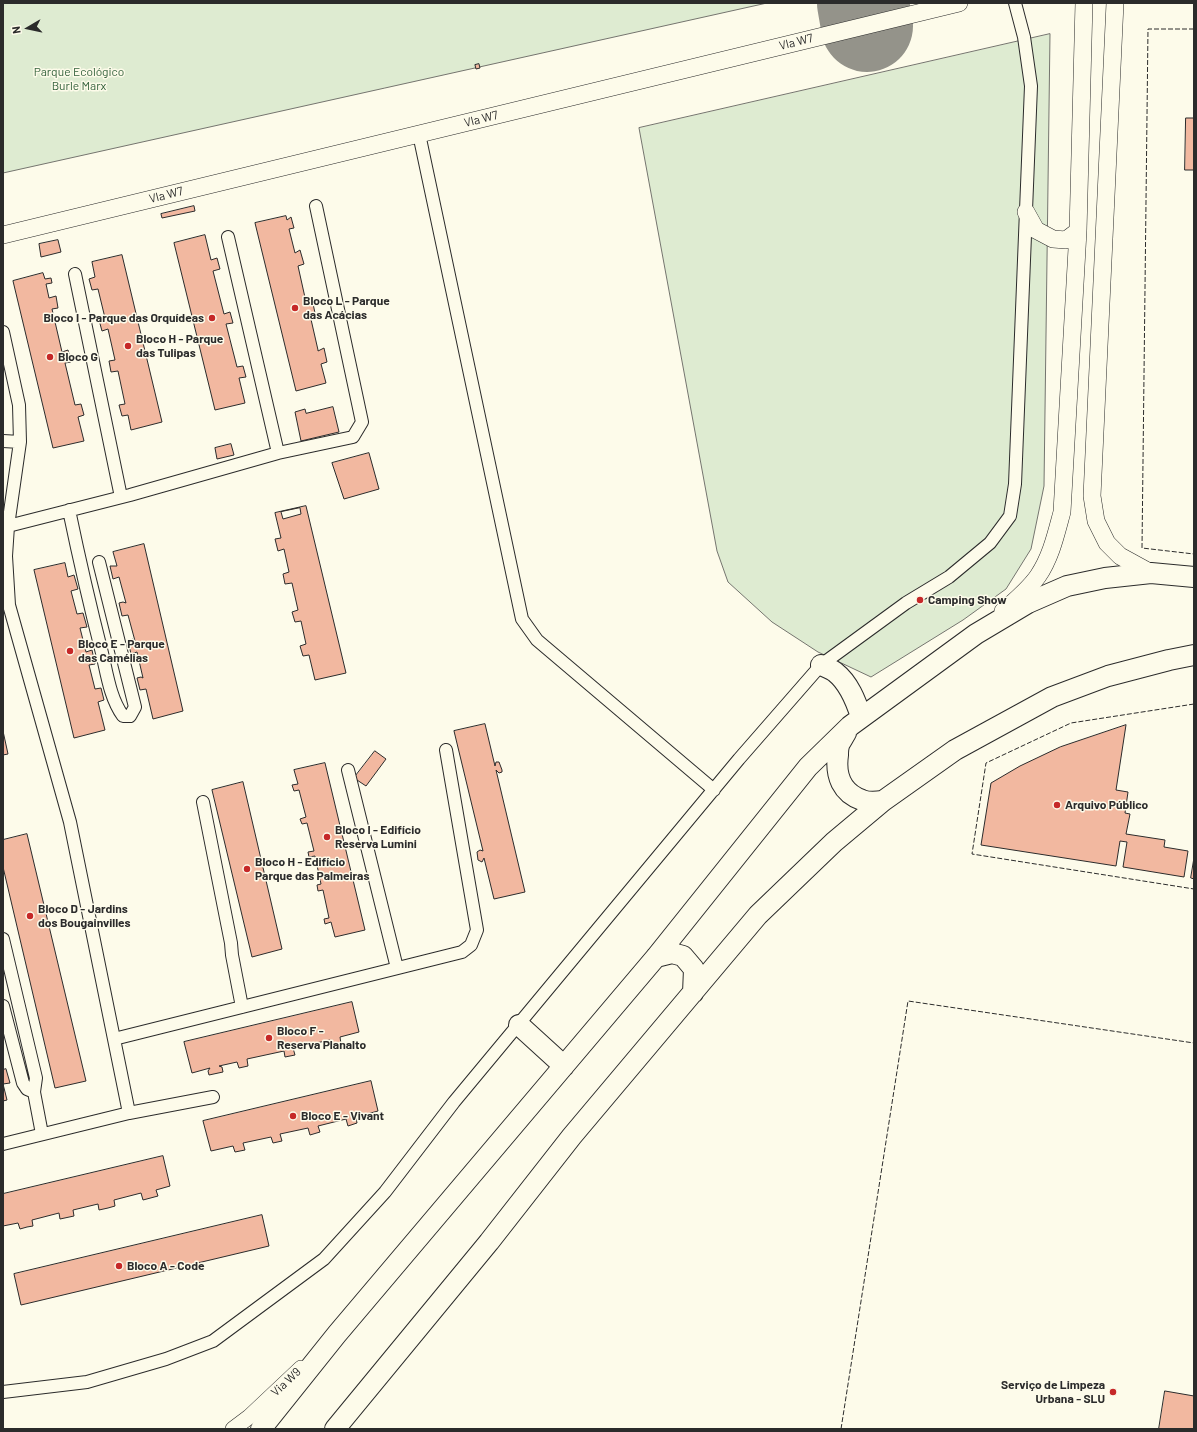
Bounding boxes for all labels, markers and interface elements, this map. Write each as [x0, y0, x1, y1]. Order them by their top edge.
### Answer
north arrow [8, 8, 48, 48]
text: N [9, 25, 23, 35]
street label: Vla W7 [777, 31, 815, 53]
park label: Parque Ecológico Burle Marx [34, 65, 124, 93]
street label: Vla W7 [462, 108, 500, 130]
street label: Vla W7 [147, 184, 185, 206]
place label: Bloco L - Parque das Acácias [303, 294, 390, 322]
marker: Bloco L - Parque das Acácias [290, 303, 300, 313]
place label: Bloco I - Parque das Orquídeas [43, 311, 204, 325]
marker: Bloco I - Parque das Orquídeas [207, 313, 217, 323]
place label: Bloco H - Parque das Tulipas [136, 332, 223, 360]
marker: Bloco H - Parque das Tulipas [123, 341, 133, 351]
place label: Bloco G [58, 350, 98, 364]
marker: Bloco G [45, 352, 55, 362]
place label: Camping Show [928, 593, 1007, 607]
marker: Camping Show [915, 595, 925, 605]
place label: Bloco E - Parque das Camélias [78, 637, 165, 665]
marker: Bloco E - Parque das Camélias [65, 646, 75, 656]
place label: Arquivo Público [1065, 798, 1148, 812]
marker: Arquivo Público [1052, 800, 1062, 810]
place label: Bloco I - Edifício Reserva Lumini [335, 823, 421, 851]
marker: Bloco I - Edifício Reserva Lumini [322, 832, 332, 842]
place label: Bloco H - Edifício Parque das Palmeiras [255, 855, 369, 883]
marker: Bloco H - Edifício Parque das Palmeiras [242, 864, 252, 874]
place label: Bloco D - Jardins dos Bougainvilles [38, 902, 131, 930]
marker: Bloco D - Jardins dos Bougainvilles [25, 911, 35, 921]
place label: Bloco F - Reserva Planalto [277, 1024, 366, 1052]
marker: Bloco F - Reserva Planalto [264, 1033, 274, 1043]
place label: Bloco E - Vivant [301, 1109, 384, 1123]
marker: Bloco E - Vivant [288, 1111, 298, 1121]
place label: Bloco A - Code [127, 1259, 205, 1273]
marker: Bloco A - Code [114, 1261, 124, 1271]
street label: Via W9 [268, 1365, 304, 1399]
place label: Serviço de Limpeza Urbana - SLU [1001, 1378, 1105, 1406]
marker: Serviço de Limpeza Urbana - SLU [1108, 1387, 1118, 1397]

